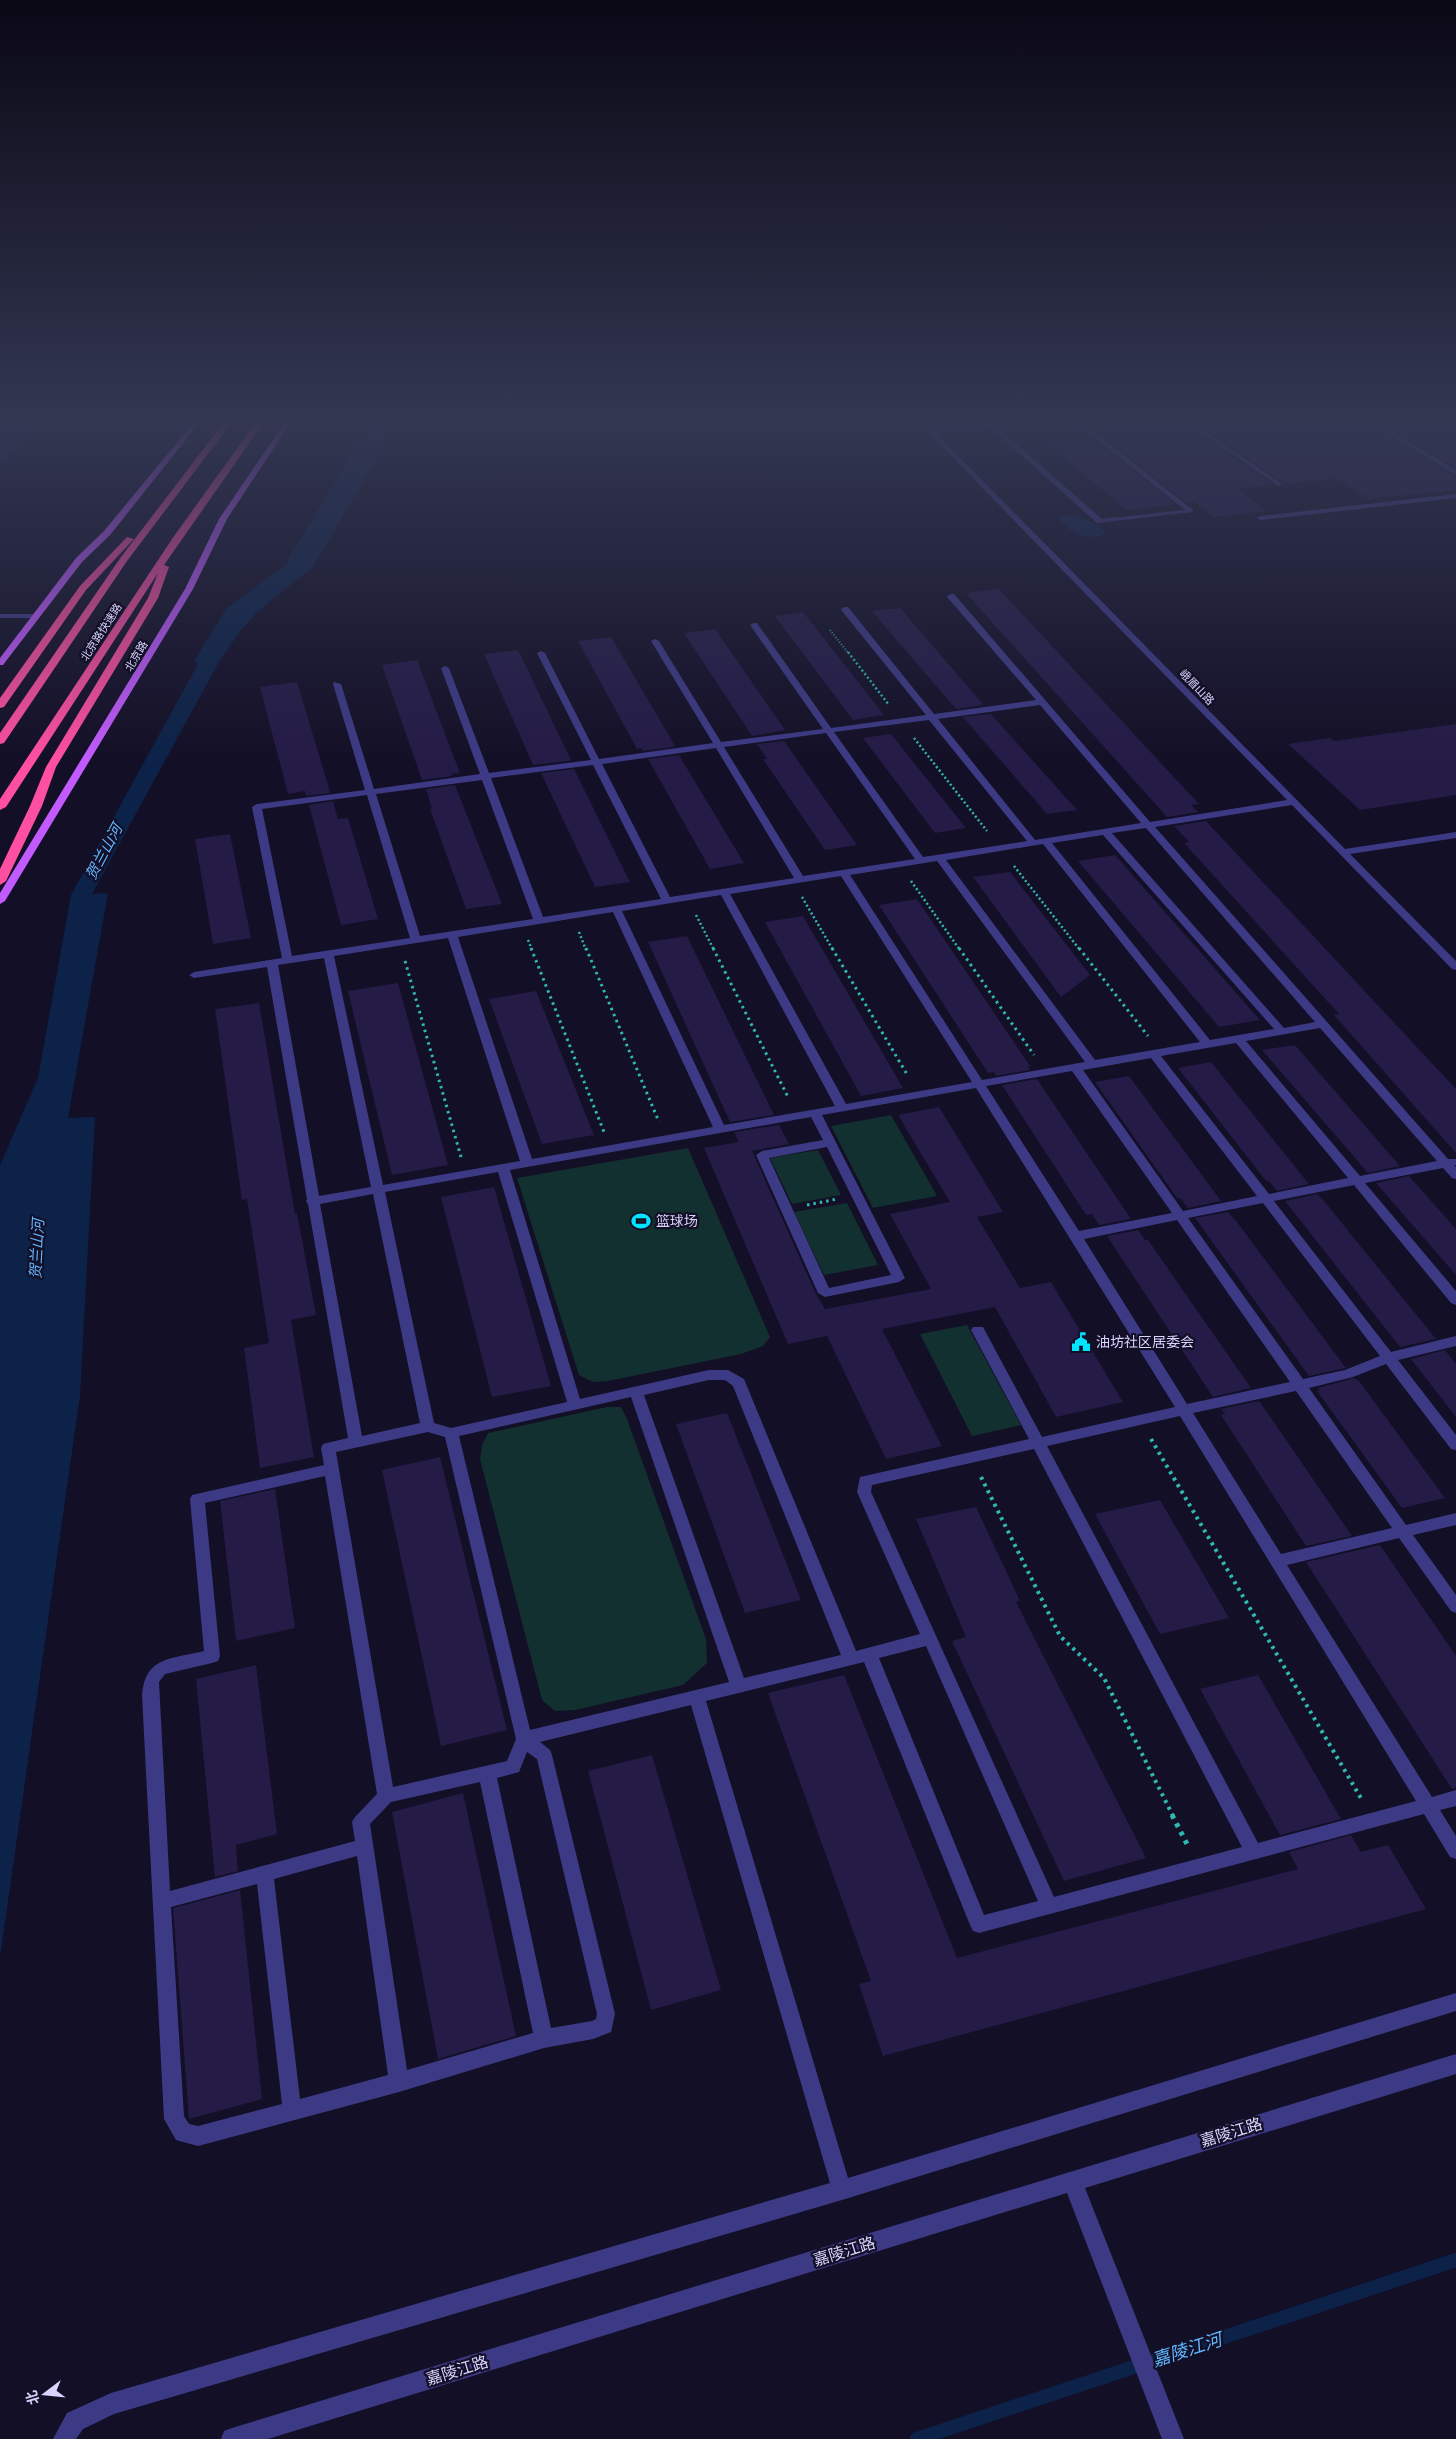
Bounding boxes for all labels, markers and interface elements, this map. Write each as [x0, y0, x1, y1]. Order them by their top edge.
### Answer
street label: 北京路快速路 [77, 601, 125, 663]
street label: 北京路 [122, 638, 150, 674]
street label: 峨眉山路 [1177, 666, 1217, 708]
water label: 贺兰山河 [81, 818, 127, 883]
sports icon: 篮球场 [630, 1210, 652, 1232]
place label: 篮球场 [656, 1212, 698, 1230]
water label: 贺兰山河 [25, 1216, 48, 1279]
public building icon: 油坊社区居委会 [1070, 1331, 1092, 1353]
place label: 油坊社区居委会 [1096, 1333, 1194, 1351]
street label: 嘉陵江路 [1197, 2113, 1265, 2151]
street label: 嘉陵江路 [810, 2232, 878, 2270]
water label: 嘉陵江河 [1149, 2327, 1227, 2372]
street label: 嘉陵江路 [423, 2351, 491, 2389]
north arrow [20, 2369, 70, 2419]
text: 北 [22, 2388, 43, 2407]

